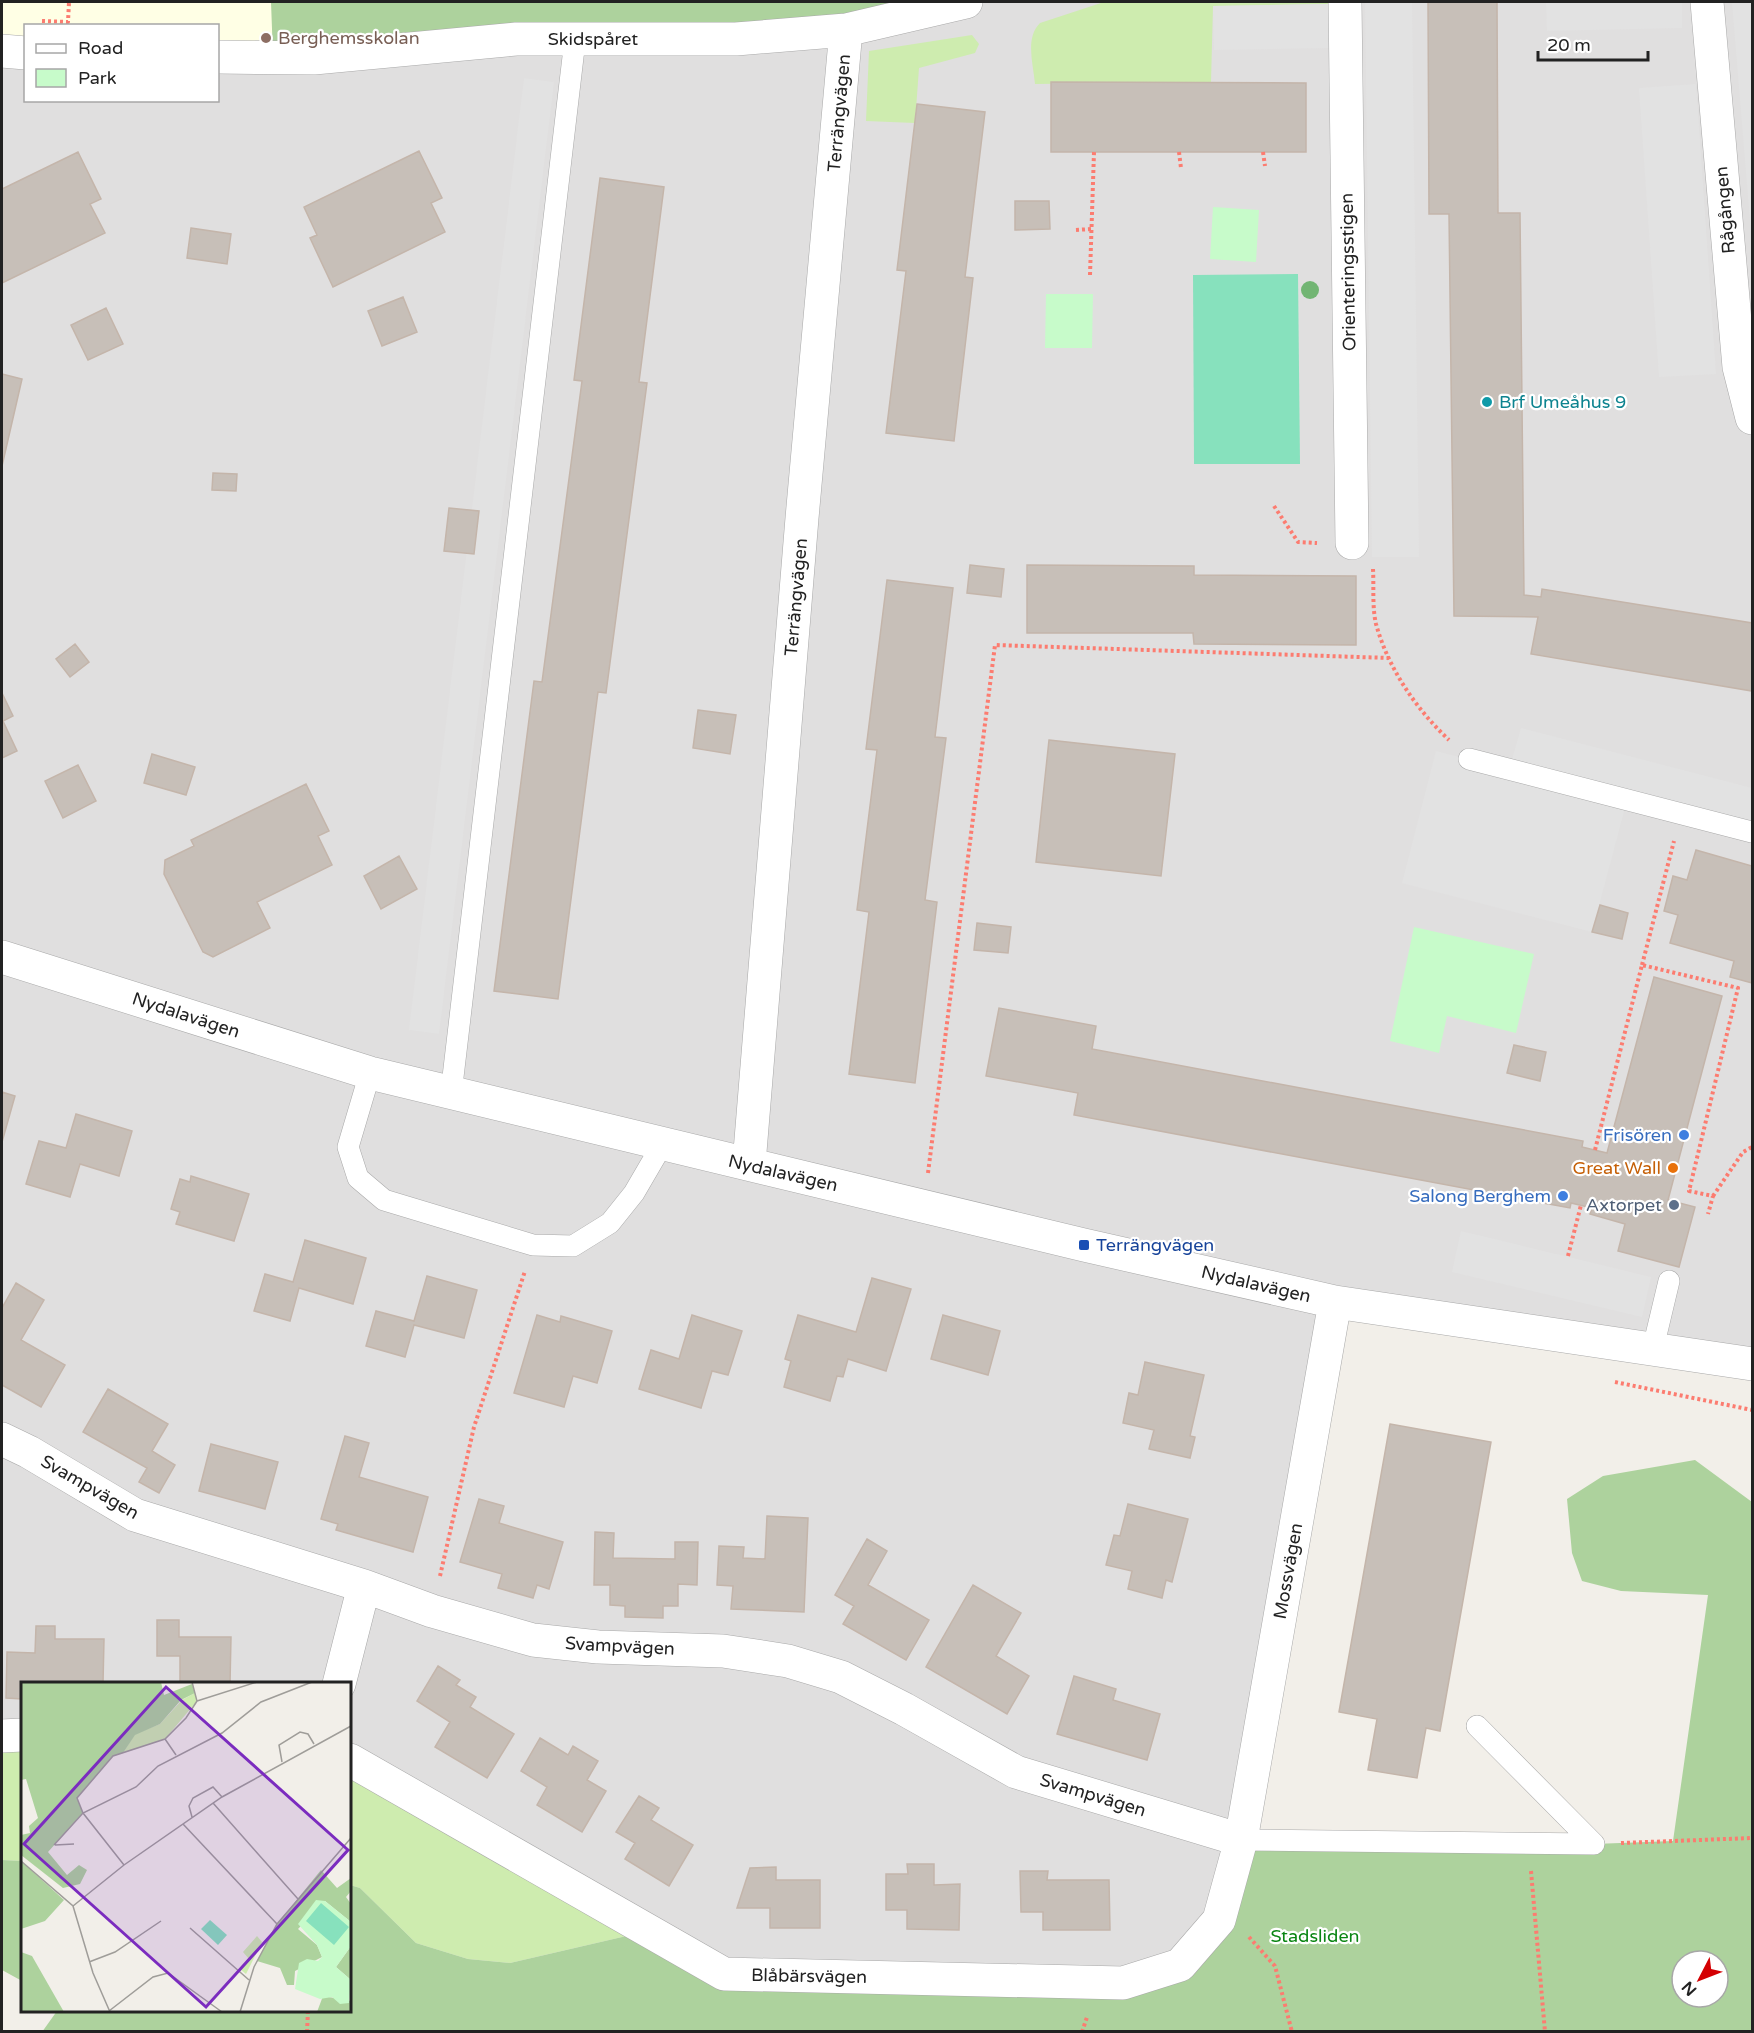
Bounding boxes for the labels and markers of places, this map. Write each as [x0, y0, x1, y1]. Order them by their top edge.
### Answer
place label: Berghemsskolan [278, 27, 420, 49]
marker: Berghemsskolan [259, 31, 273, 45]
place label: Brf Umeåhus 9 [1499, 391, 1626, 413]
marker: Brf Umeåhus 9 [1480, 395, 1494, 409]
place label: Frisören [1603, 1124, 1672, 1146]
marker: Frisören [1677, 1128, 1691, 1142]
place label: Great Wall [1573, 1157, 1661, 1179]
marker: Great Wall [1666, 1161, 1680, 1175]
place label: Salong Berghem [1409, 1185, 1551, 1207]
marker: Salong Berghem [1556, 1189, 1570, 1203]
place label: Axtorpet [1586, 1194, 1662, 1216]
marker: Axtorpet [1667, 1198, 1681, 1212]
place label: Terrängvägen [1096, 1234, 1214, 1256]
marker: Terrängvägen [1077, 1238, 1091, 1252]

